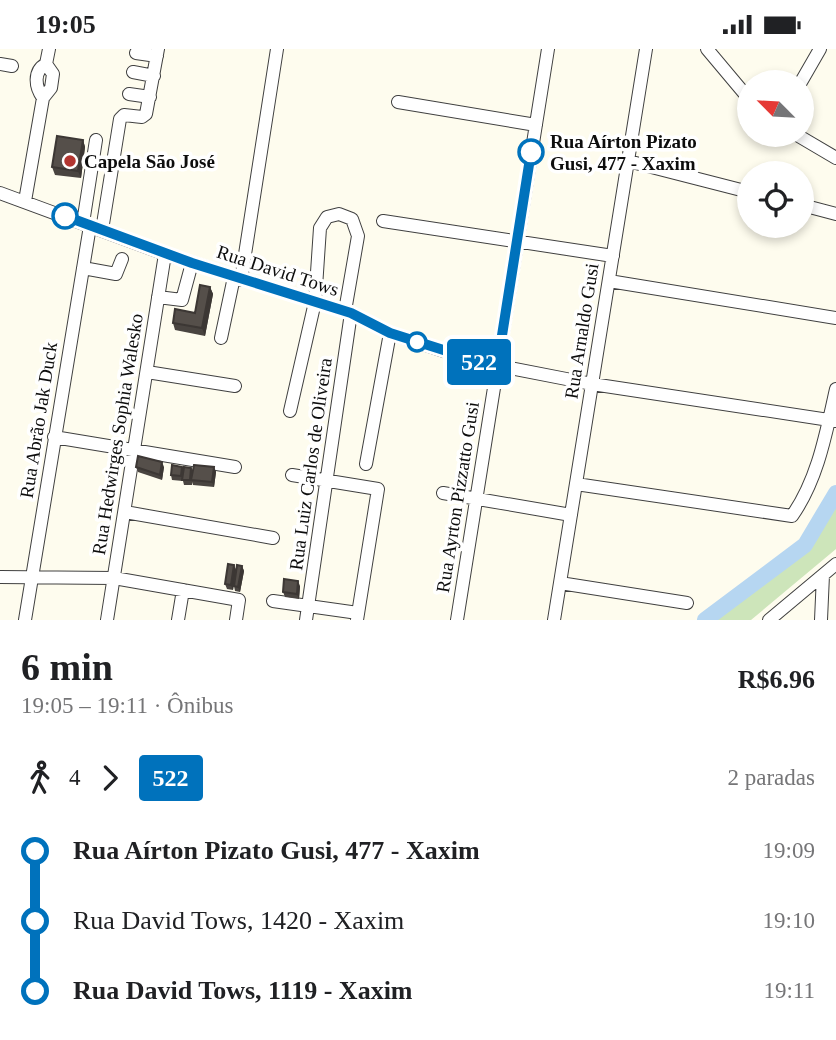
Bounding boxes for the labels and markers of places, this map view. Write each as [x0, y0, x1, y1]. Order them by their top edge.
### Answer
place label: Rua Aírton Pizato Gusi, 477 - Xaxim [550, 131, 697, 174]
marker: Rua Aírton Pizato Gusi, 477 - Xaxim [518, 139, 544, 165]
place label: Capela São José [84, 151, 215, 172]
marker: Capela São José [62, 153, 78, 169]
unlabelled marker [52, 203, 78, 229]
unlabelled marker [407, 332, 427, 352]

